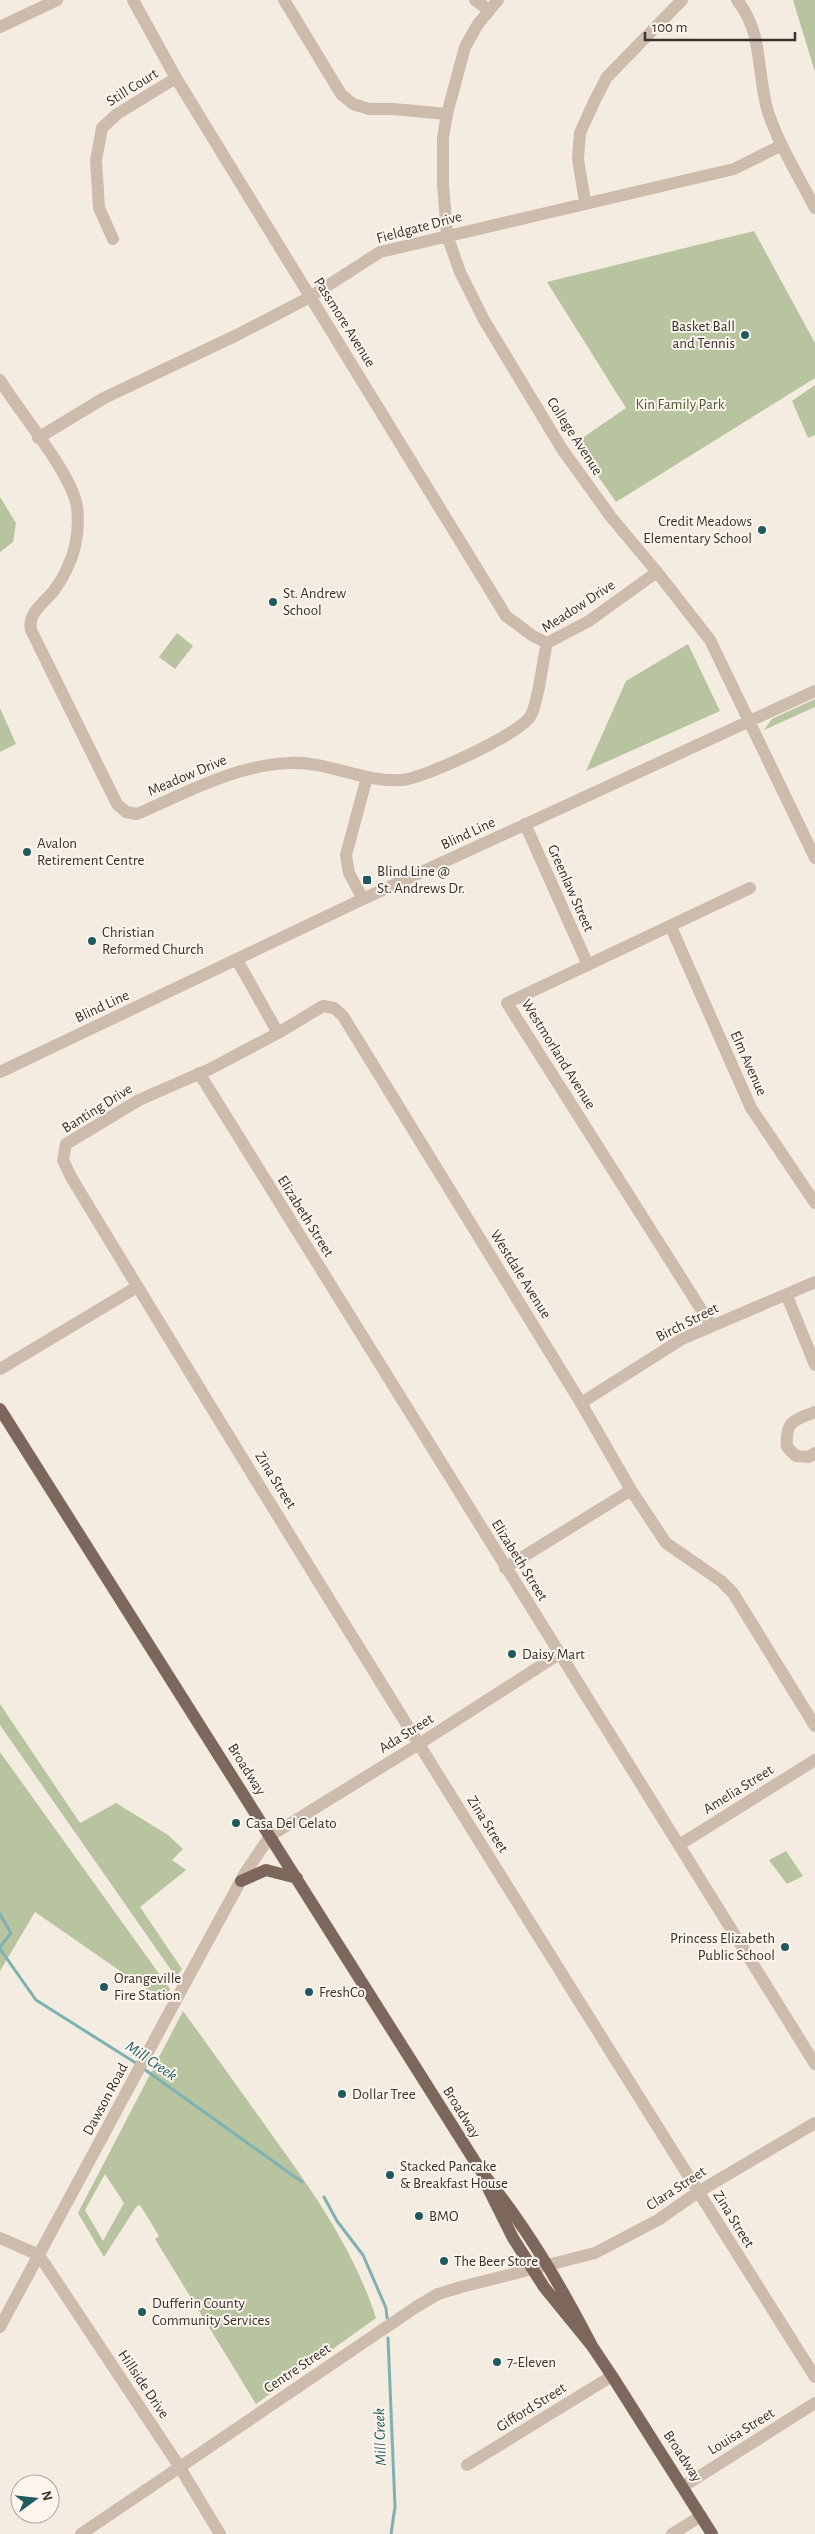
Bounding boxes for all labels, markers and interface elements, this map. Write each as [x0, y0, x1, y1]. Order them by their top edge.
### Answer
scale bar [645, 10, 795, 42]
text: 100 m [652, 20, 687, 35]
street label: Still Court [104, 66, 161, 109]
street label: Fieldgate Drive [375, 209, 464, 246]
street label: Passmore Avenue [311, 275, 378, 370]
place label: Basket Ball and Tennis [671, 319, 735, 351]
marker: Basket Ball and Tennis [739, 329, 751, 341]
street label: College Avenue [544, 395, 605, 478]
park label: Kin Family Park [636, 397, 725, 412]
place label: Credit Meadows Elementary School [643, 514, 752, 546]
marker: Credit Meadows Elementary School [756, 524, 768, 536]
street label: Meadow Drive [539, 577, 618, 636]
place label: St. Andrew School [283, 586, 346, 618]
marker: St. Andrew School [267, 596, 279, 608]
street label: Meadow Drive [146, 752, 229, 799]
street label: Blind Line [439, 814, 498, 852]
place label: Avalon Retirement Centre [37, 836, 145, 868]
street label: Greenlaw Street [545, 842, 596, 934]
marker: Avalon Retirement Centre [21, 846, 33, 858]
place label: Blind Line @ St. Andrews Dr. [377, 864, 465, 896]
marker: Blind Line @ St. Andrews Dr. [361, 874, 373, 886]
place label: Christian Reformed Church [102, 925, 204, 957]
marker: Christian Reformed Church [86, 935, 98, 947]
street label: Blind Line [73, 987, 132, 1025]
street label: Westmorland Avenue [519, 997, 598, 1112]
street label: Elm Avenue [728, 1029, 769, 1098]
street label: Banting Drive [59, 1081, 135, 1136]
street label: Elizabeth Street [275, 1173, 337, 1260]
street label: Westdale Avenue [487, 1227, 554, 1321]
street label: Birch Street [654, 1300, 721, 1345]
street label: Zina Street [252, 1449, 299, 1512]
street label: Elizabeth Street [489, 1517, 551, 1604]
place label: Daisy Mart [522, 1647, 585, 1662]
marker: Daisy Mart [506, 1648, 518, 1660]
street label: Ada Street [376, 1711, 436, 1756]
street label: Broadway [225, 1741, 269, 1798]
street label: Amelia Street [701, 1762, 776, 1817]
street label: Zina Street [464, 1793, 511, 1856]
place label: Casa Del Gelato [246, 1816, 337, 1831]
marker: Casa Del Gelato [230, 1817, 242, 1829]
place label: Princess Elizabeth Public School [670, 1931, 775, 1963]
marker: Princess Elizabeth Public School [779, 1941, 791, 1953]
place label: Orangeville Fire Station [114, 1971, 181, 2003]
marker: Orangeville Fire Station [98, 1981, 110, 1993]
place label: FreshCo [319, 1985, 365, 2000]
marker: FreshCo [303, 1986, 315, 1998]
water label: Mill Creek [123, 2038, 180, 2084]
street label: Dawson Road [80, 2060, 131, 2138]
street label: Broadway [440, 2084, 484, 2141]
place label: Dollar Tree [352, 2087, 416, 2102]
marker: Dollar Tree [336, 2088, 348, 2100]
place label: Stacked Pancake & Breakfast House [400, 2159, 508, 2191]
street label: Clara Street [644, 2164, 709, 2213]
marker: Stacked Pancake & Breakfast House [384, 2169, 396, 2181]
street label: Zina Street [710, 2188, 757, 2251]
place label: BMO [429, 2209, 458, 2224]
marker: BMO [413, 2210, 425, 2222]
place label: The Beer Store [454, 2254, 538, 2269]
marker: The Beer Store [438, 2255, 450, 2267]
place label: Dufferin County Community Services [152, 2296, 270, 2328]
marker: Dufferin County Community Services [136, 2306, 148, 2318]
street label: Centre Street [261, 2341, 333, 2396]
street label: Hillside Drive [115, 2347, 172, 2421]
place label: 7-Eleven [507, 2355, 556, 2370]
marker: 7-Eleven [491, 2356, 503, 2368]
street label: Gifford Street [494, 2380, 569, 2435]
street label: Louisa Street [706, 2405, 777, 2458]
water label: Mill Creek [371, 2408, 389, 2466]
street label: Broadway [661, 2428, 705, 2485]
north arrow [10, 2474, 60, 2524]
text: N [39, 2489, 55, 2502]

